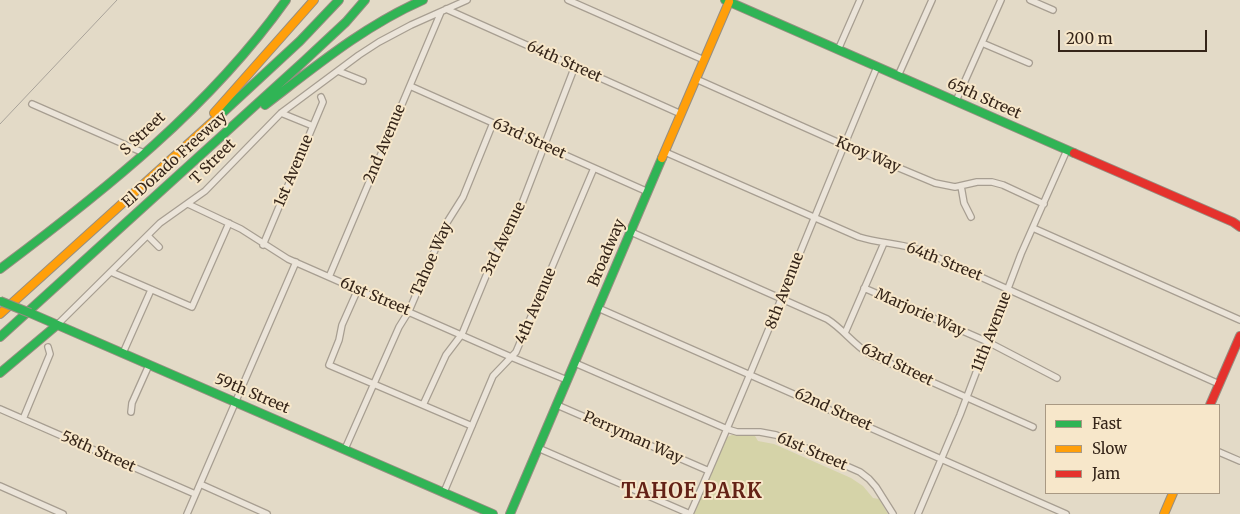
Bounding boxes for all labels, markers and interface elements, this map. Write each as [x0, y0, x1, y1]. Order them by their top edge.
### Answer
scale bar [1060, 20, 1209, 52]
text: 200 m [1066, 29, 1113, 48]
street label: 64th Street [524, 37, 604, 87]
street label: 65th Street [944, 75, 1024, 123]
street label: 2nd Avenue [360, 102, 410, 186]
street label: El Dorado Freeway [119, 108, 231, 212]
street label: S Street [117, 109, 169, 159]
street label: 63rd Street [490, 115, 568, 163]
street label: 1st Avenue [271, 132, 317, 210]
street label: Kroy Way [833, 133, 903, 177]
street label: T Street [187, 136, 239, 188]
street label: 3rd Avenue [478, 199, 530, 279]
street label: Broadway [585, 217, 629, 289]
street label: Tahoe Way [408, 219, 456, 299]
street label: 64th Street [903, 239, 985, 285]
street label: 8th Avenue [762, 250, 808, 332]
street label: 4th Avenue [512, 265, 560, 347]
street label: 61st Street [337, 274, 413, 320]
street label: Marjorie Way [872, 285, 968, 341]
street label: 11th Avenue [968, 289, 1016, 375]
street label: 63rd Street [858, 340, 936, 390]
street label: 59th Street [212, 370, 292, 418]
street label: 62nd Street [792, 385, 874, 435]
legend [1045, 404, 1220, 494]
street label: Perryman Way [580, 408, 686, 468]
text: Fast [1092, 414, 1122, 433]
street label: 58th Street [58, 428, 138, 476]
street label: 61st Street [774, 429, 850, 475]
text: Slow [1092, 439, 1127, 458]
text: Jam [1092, 464, 1120, 483]
district label: TAHOE PARK [620, 480, 764, 504]

